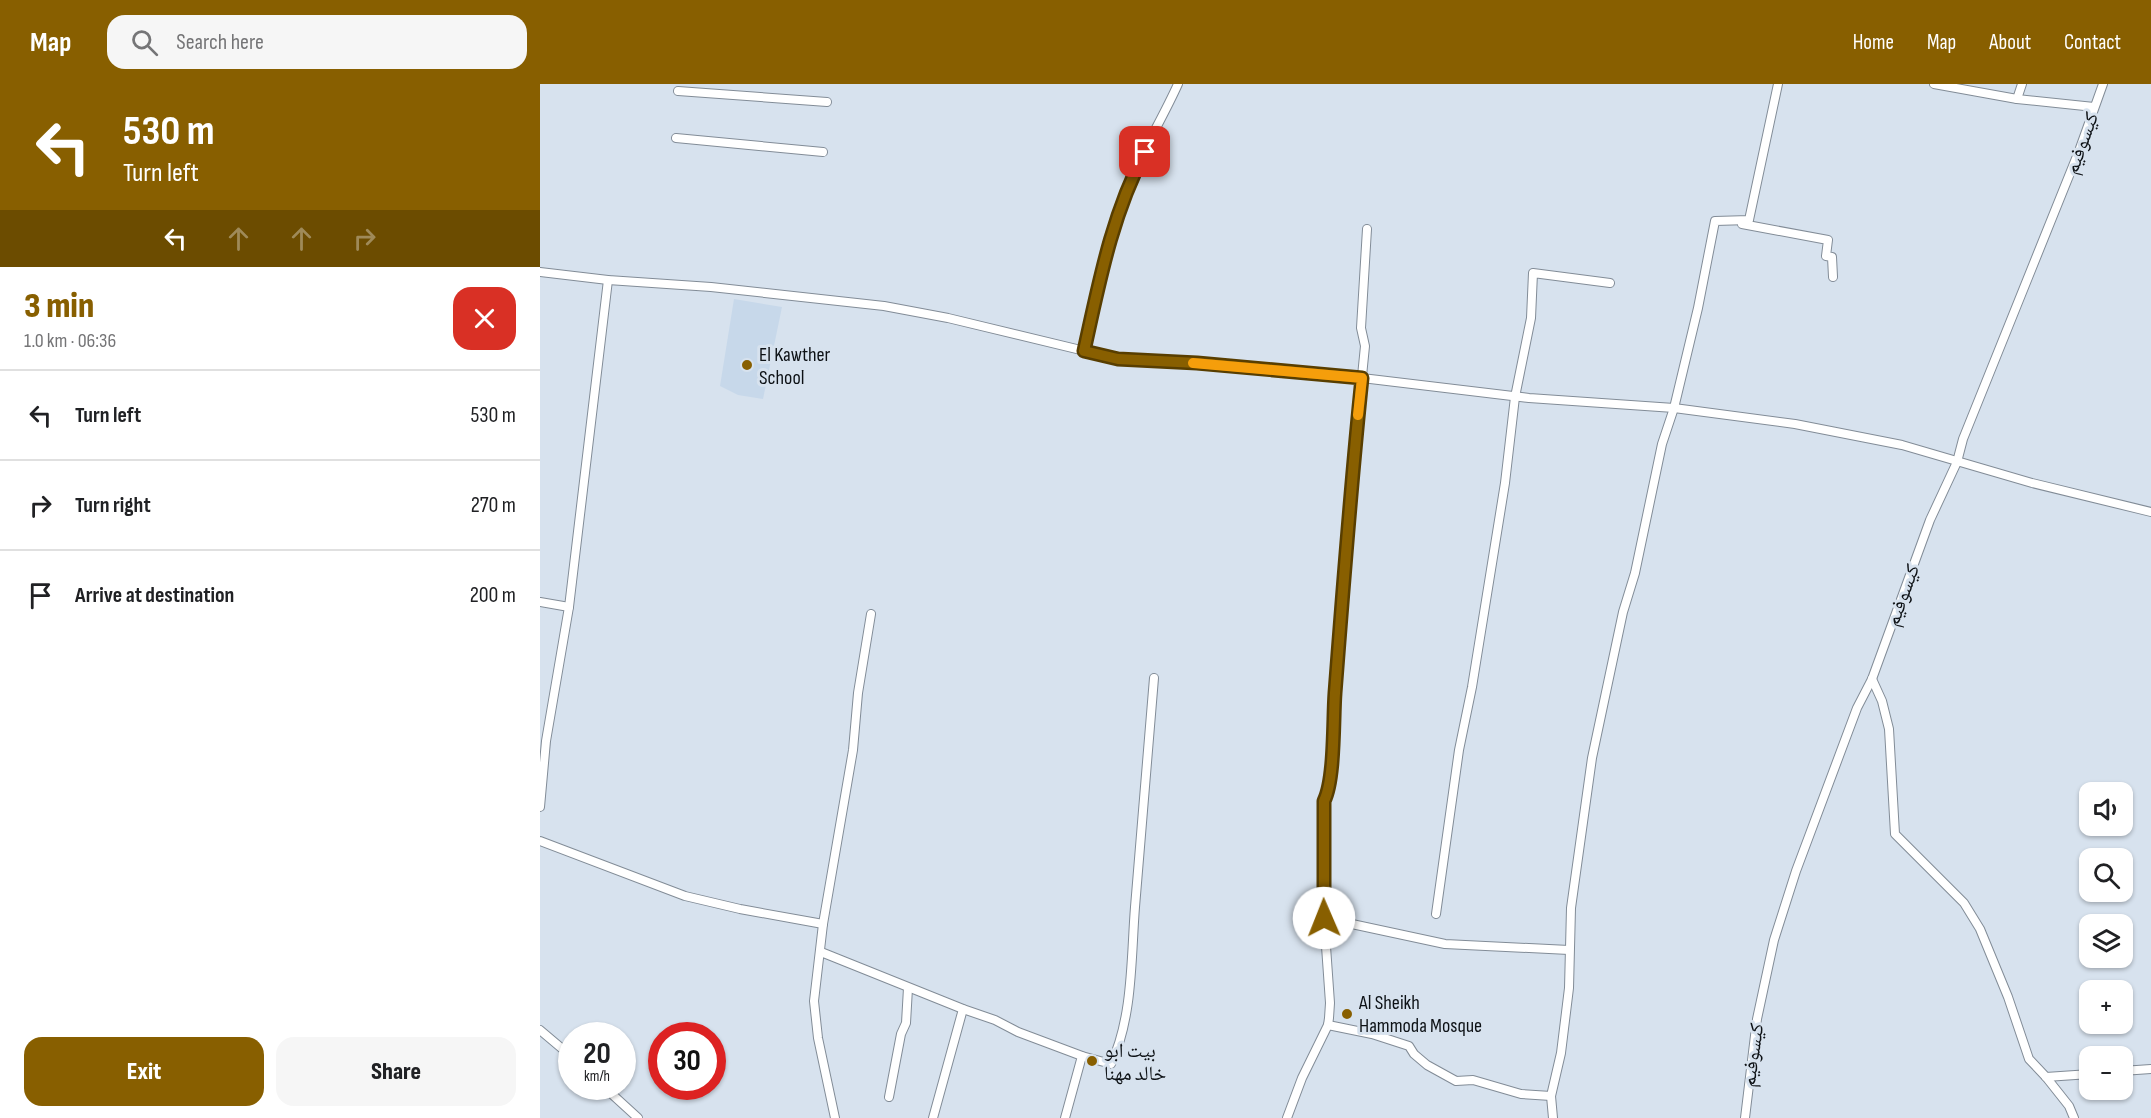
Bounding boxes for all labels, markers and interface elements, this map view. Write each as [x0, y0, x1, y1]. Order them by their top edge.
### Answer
search box [107, 15, 527, 69]
text: Map [30, 26, 71, 59]
icon: search [128, 26, 161, 59]
text: Search here [176, 29, 264, 56]
text: Home [1853, 30, 1894, 55]
text: Map [1927, 30, 1956, 55]
text: About [1989, 30, 2031, 55]
text: Contact [2064, 30, 2121, 55]
text: 530 m [123, 106, 215, 157]
icon: left [24, 108, 102, 186]
street label: كيسوفيم [2060, 109, 2105, 178]
pin [1119, 126, 1170, 177]
icon: arrive [1128, 135, 1161, 168]
text: Turn left [123, 157, 199, 189]
icon: left [159, 222, 192, 255]
icon: ahead [222, 222, 255, 255]
icon: ahead [285, 222, 318, 255]
icon: right [348, 222, 381, 255]
text: 3 min [24, 285, 94, 328]
button: close [453, 287, 516, 350]
text: 1.0 km · 06:36 [24, 329, 116, 353]
place label: El Kawther School [759, 343, 831, 390]
marker: El Kawther School [740, 358, 754, 372]
icon: left [24, 399, 57, 432]
text: Turn left [75, 402, 141, 429]
text: 530 m [471, 402, 516, 429]
icon: right [24, 489, 57, 522]
text: Turn right [75, 492, 151, 519]
text: 270 m [471, 492, 516, 519]
street label: كيسوفيم [1881, 561, 1926, 630]
icon: arrive [24, 579, 57, 612]
text: Arrive at destination [75, 582, 234, 609]
text: 200 m [470, 582, 516, 609]
map controls [2079, 782, 2133, 1100]
button: sound [2079, 782, 2133, 836]
button: search [2079, 848, 2133, 902]
position arrow [1292, 886, 1356, 950]
button: layers [2079, 914, 2133, 968]
button: + [2079, 980, 2133, 1034]
place label: Al Sheikh Hammoda Mosque [1358, 991, 1482, 1038]
marker: Al Sheikh Hammoda Mosque [1340, 1007, 1354, 1021]
speed limit sign: 30 [648, 1022, 726, 1100]
street label: كيسوفيم [1737, 1022, 1770, 1089]
text: 20 [583, 1036, 611, 1072]
button: Exit [24, 1037, 264, 1106]
button: Share [276, 1037, 516, 1106]
place label: بيت ابو خالد مهنا [1104, 1039, 1167, 1086]
button: − [2079, 1046, 2133, 1100]
marker: بيت ابو خالد مهنا [1085, 1054, 1099, 1068]
text: km/h [584, 1067, 610, 1086]

